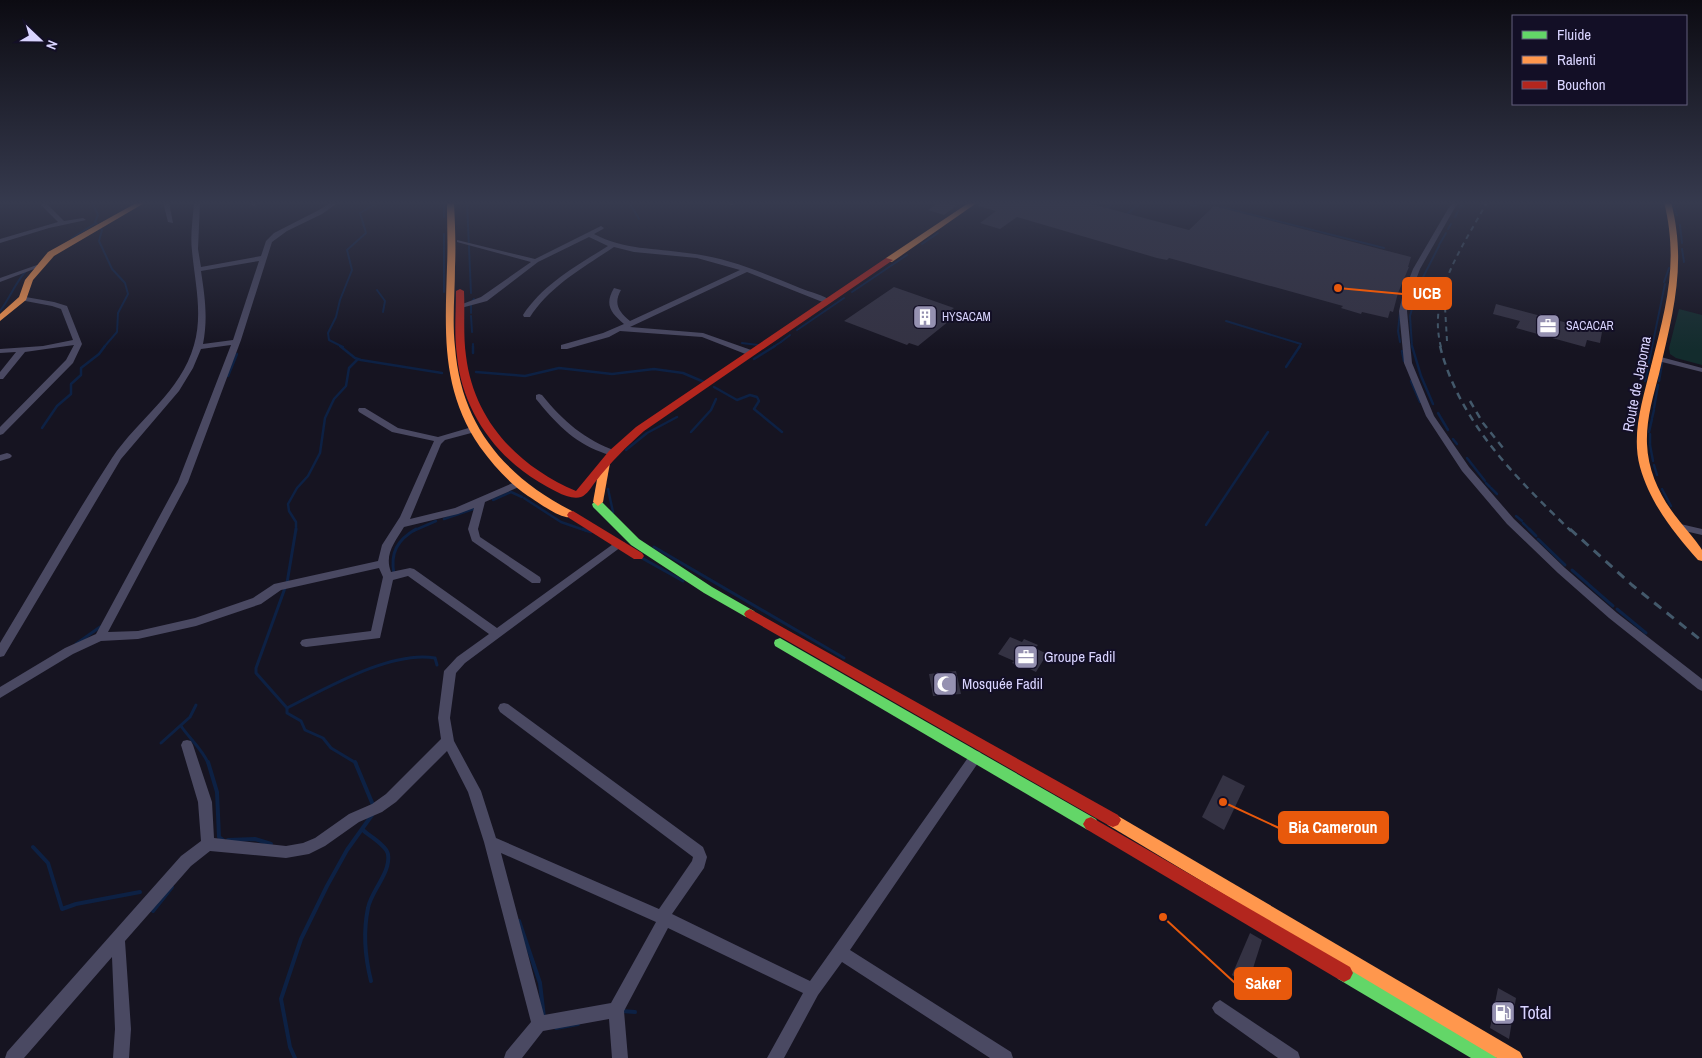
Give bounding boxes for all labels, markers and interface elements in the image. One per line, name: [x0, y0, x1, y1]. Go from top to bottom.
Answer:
north arrow: [15, 15, 65, 65]
legend: [1512, 15, 1687, 105]
text: Fluide: [1557, 24, 1591, 45]
text: N: [42, 38, 62, 52]
text: Ralenti: [1557, 49, 1596, 70]
text: Bouchon: [1557, 74, 1606, 95]
callout: UCB: [1403, 278, 1451, 309]
text: UCB: [1413, 282, 1441, 304]
building icon: HYSACAM: [912, 304, 938, 330]
place label: HYSACAM: [942, 309, 991, 325]
office icon: SACACAR: [1535, 313, 1561, 339]
place label: SACACAR: [1566, 318, 1614, 334]
street label: Route de Japoma: [1617, 334, 1656, 434]
office icon: Groupe Fadil: [1013, 644, 1039, 670]
place label: Groupe Fadil: [1044, 646, 1115, 667]
mosque icon: Mosquée Fadil: [932, 671, 958, 697]
place label: Mosquée Fadil: [962, 673, 1043, 694]
callout: Bia Cameroun: [1279, 812, 1388, 843]
text: Bia Cameroun: [1289, 816, 1377, 838]
callout: Saker: [1235, 968, 1291, 999]
text: Saker: [1245, 972, 1282, 994]
fuel station icon: Total: [1490, 1000, 1516, 1026]
place label: Total: [1520, 1000, 1551, 1025]

